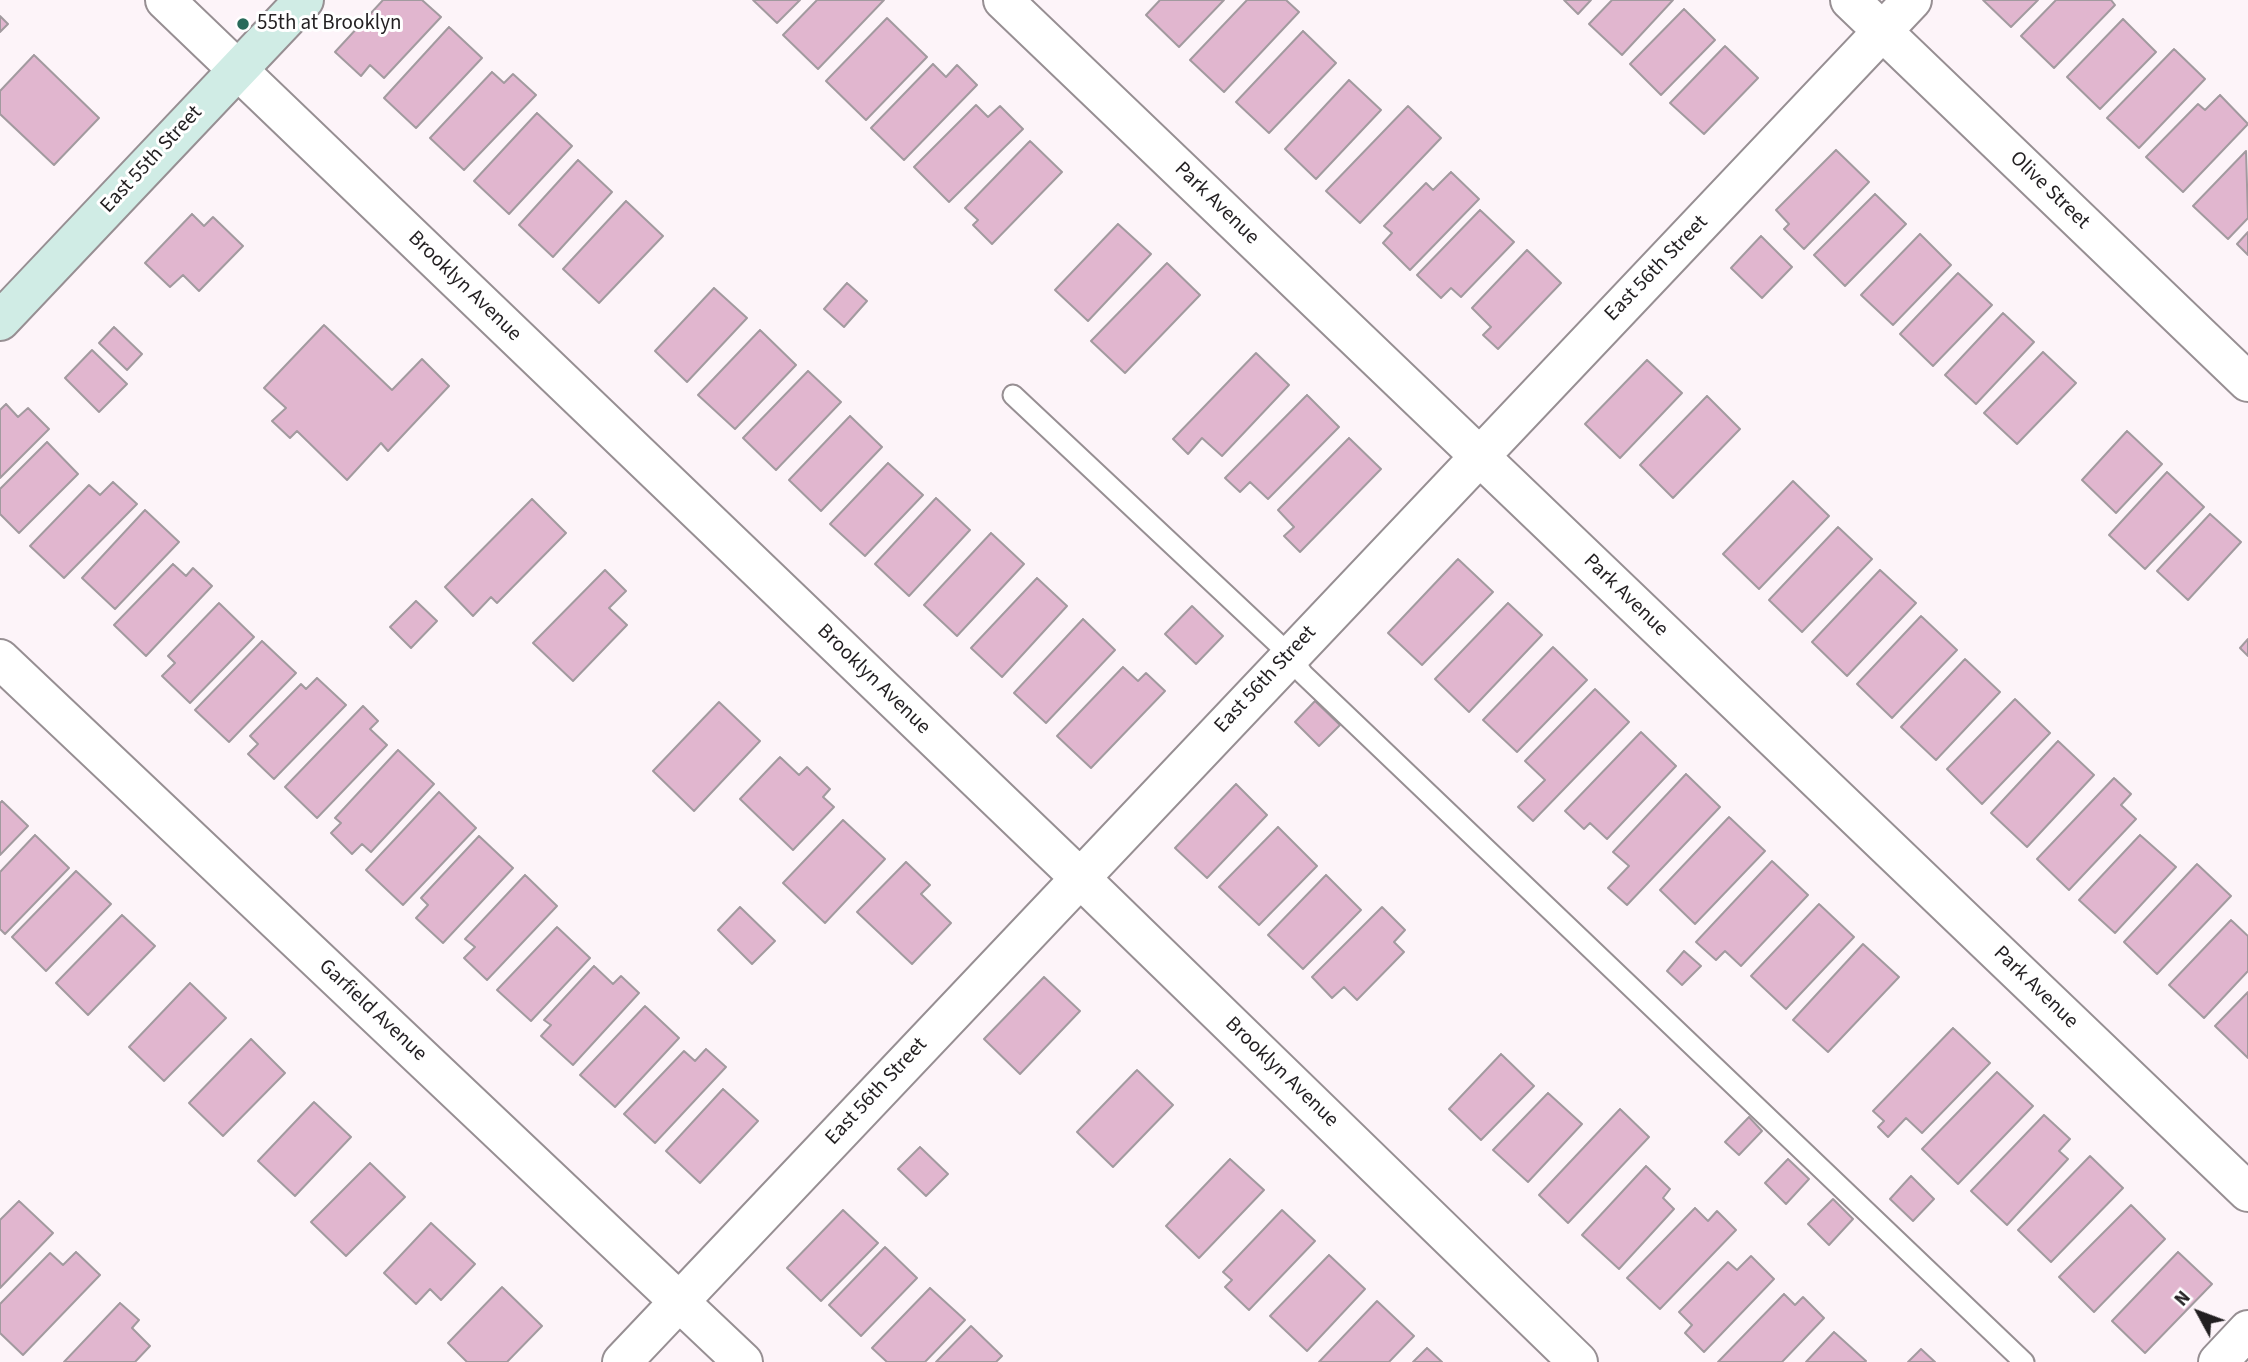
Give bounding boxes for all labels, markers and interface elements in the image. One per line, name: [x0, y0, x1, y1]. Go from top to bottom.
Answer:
place label: 55th at Brooklyn: [257, 11, 401, 37]
marker: 55th at Brooklyn: [235, 16, 251, 32]
street label: East 55th Street: [96, 101, 208, 219]
street label: Olive Street: [2004, 147, 2094, 235]
street label: Park Avenue: [1168, 157, 1264, 251]
street label: East 56th Street: [1600, 211, 1714, 327]
street label: Brooklyn Avenue: [402, 226, 526, 348]
street label: Park Avenue: [1577, 549, 1673, 643]
street label: Brooklyn Avenue: [811, 619, 935, 741]
street label: East 56th Street: [1210, 621, 1322, 739]
street label: Park Avenue: [1987, 941, 2083, 1035]
street label: Garfield Avenue: [313, 955, 431, 1067]
street label: Brooklyn Avenue: [1219, 1012, 1343, 1134]
street label: East 56th Street: [821, 1033, 933, 1151]
north arrow: [2164, 1278, 2234, 1348]
text: N: [2168, 1285, 2197, 1313]

